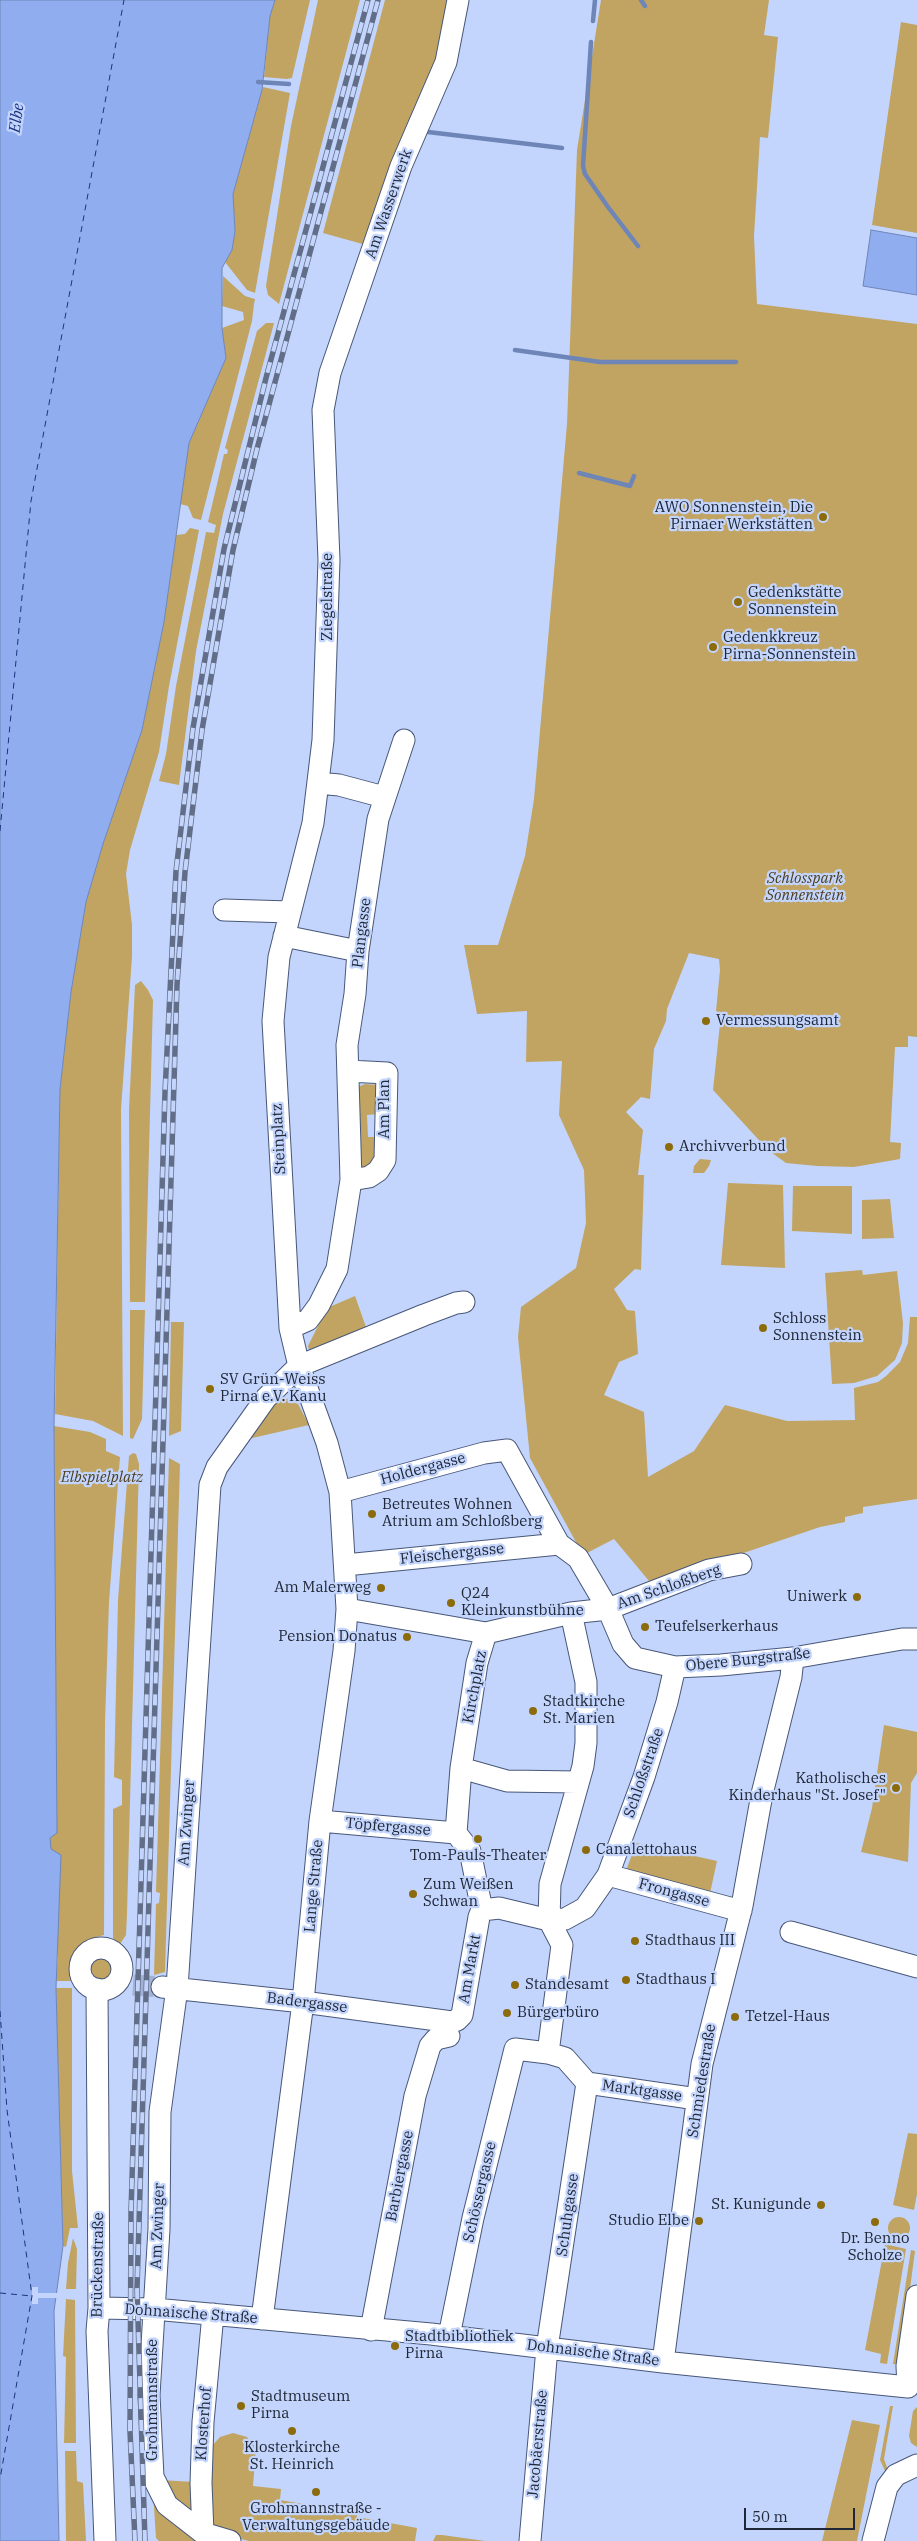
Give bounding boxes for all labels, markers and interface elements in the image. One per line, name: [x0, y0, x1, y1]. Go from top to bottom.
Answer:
water label: Elbe: [5, 102, 29, 134]
street label: Am Wasserwerk: [362, 147, 416, 261]
place label: AWO Sonnenstein, Die Pirnaer Werkstätten: [655, 499, 813, 534]
marker: AWO Sonnenstein, Die Pirnaer Werkstätten: [817, 511, 829, 523]
street label: Ziegelstraße: [319, 553, 337, 641]
place label: Gedenkstätte Sonnenstein: [748, 584, 842, 619]
marker: Gedenkstätte Sonnenstein: [732, 596, 744, 608]
place label: Gedenkkreuz Pirna-Sonnenstein: [723, 629, 856, 664]
marker: Gedenkkreuz Pirna-Sonnenstein: [707, 641, 719, 653]
park label: Schlosspark Sonnenstein: [766, 870, 844, 905]
street label: Plangasse: [349, 897, 375, 969]
place label: Vermessungsamt: [716, 1012, 839, 1030]
marker: Vermessungsamt: [700, 1015, 712, 1027]
street label: Am Plan: [376, 1079, 394, 1139]
street label: Steinplatz: [268, 1103, 290, 1175]
place label: Archivverbund: [679, 1138, 786, 1156]
marker: Archivverbund: [663, 1141, 675, 1153]
place label: Schloss Sonnenstein: [773, 1310, 862, 1345]
marker: Schloss Sonnenstein: [757, 1322, 769, 1334]
place label: SV Grün-Weiss Pirna e.V. Kanu: [220, 1371, 327, 1406]
marker: SV Grün-Weiss Pirna e.V. Kanu: [204, 1383, 216, 1395]
street label: Holdergasse: [378, 1449, 468, 1489]
park label: Elbspielplatz: [61, 1469, 143, 1487]
place label: Betreutes Wohnen Atrium am Schloßberg: [382, 1496, 542, 1531]
marker: Betreutes Wohnen Atrium am Schloßberg: [366, 1508, 378, 1520]
street label: Fleischergasse: [399, 1540, 505, 1568]
street label: Am Schloßberg: [615, 1561, 723, 1613]
place label: Am Malerweg: [274, 1579, 371, 1597]
marker: Am Malerweg: [375, 1582, 387, 1594]
place label: Q24 Kleinkunstbühne: [461, 1585, 584, 1620]
place label: Uniwerk: [787, 1588, 847, 1606]
marker: Uniwerk: [851, 1591, 863, 1603]
marker: Q24 Kleinkunstbühne: [445, 1597, 457, 1609]
place label: Teufelserkerhaus: [655, 1618, 778, 1636]
marker: Teufelserkerhaus: [639, 1621, 651, 1633]
place label: Pension Donatus: [278, 1628, 397, 1646]
marker: Pension Donatus: [401, 1631, 413, 1643]
street label: Obere Burgstraße: [685, 1645, 811, 1675]
street label: Kirchplatz: [459, 1649, 491, 1725]
place label: Stadtkirche St. Marien: [543, 1693, 625, 1728]
marker: Stadtkirche St. Marien: [527, 1705, 539, 1717]
street label: Schloßstraße: [620, 1726, 668, 1820]
place label: Katholisches Kinderhaus "St. Josef": [729, 1770, 886, 1805]
street label: Am Zwinger: [175, 1779, 199, 1867]
marker: Katholisches Kinderhaus "St. Josef": [890, 1782, 902, 1794]
street label: Töpfergasse: [345, 1814, 431, 1840]
marker: Tom-Pauls-Theater: [472, 1833, 484, 1845]
street label: Lange Straße: [301, 1839, 327, 1933]
place label: Canalettohaus: [596, 1841, 697, 1859]
marker: Canalettohaus: [580, 1844, 592, 1856]
place label: Tom-Pauls-Theater: [410, 1847, 546, 1865]
street label: Frongasse: [637, 1875, 711, 1911]
place label: Zum Weißen Schwan: [423, 1876, 513, 1911]
marker: Zum Weißen Schwan: [407, 1888, 419, 1900]
place label: Stadthaus III: [645, 1932, 735, 1950]
street label: Am Markt: [455, 1933, 485, 2005]
marker: Stadthaus III: [629, 1935, 641, 1947]
place label: Stadthaus I: [636, 1971, 715, 1989]
marker: Stadthaus I: [620, 1974, 632, 1986]
place label: Standesamt: [525, 1976, 609, 1994]
marker: Standesamt: [509, 1979, 521, 1991]
street label: Badergasse: [266, 1989, 348, 2017]
place label: Bürgerbüro: [517, 2004, 599, 2022]
marker: Bürgerbüro: [501, 2007, 513, 2019]
place label: Tetzel-Haus: [745, 2008, 830, 2026]
marker: Tetzel-Haus: [729, 2011, 741, 2023]
street label: Schmiedestraße: [684, 2023, 720, 2139]
street label: Marktgasse: [601, 2076, 683, 2106]
street label: Barbiergasse: [382, 2129, 418, 2223]
street label: Schössergasse: [460, 2140, 500, 2244]
street label: Schuhgasse: [553, 2172, 583, 2258]
street label: Am Zwinger: [148, 2183, 168, 2269]
place label: St. Kunigunde: [711, 2196, 811, 2214]
marker: St. Kunigunde: [815, 2199, 827, 2211]
street label: Brückenstraße: [88, 2212, 108, 2318]
place label: Studio Elbe: [609, 2212, 689, 2230]
marker: Studio Elbe: [693, 2215, 705, 2227]
marker: Dr. Benno Scholze: [869, 2216, 881, 2228]
place label: Dr. Benno Scholze: [841, 2230, 909, 2265]
street label: Dohnaische Straße: [124, 2300, 258, 2328]
place label: Stadtbibliothek Pirna: [405, 2328, 514, 2363]
street label: Dohnaische Straße: [526, 2336, 660, 2370]
street label: Grohmannstraße: [144, 2339, 162, 2461]
marker: Stadtbibliothek Pirna: [389, 2340, 401, 2352]
street label: Klosterhof: [192, 2387, 216, 2461]
place label: Stadtmuseum Pirna: [251, 2388, 350, 2423]
street label: Jacobäerstraße: [524, 2389, 552, 2499]
marker: Stadtmuseum Pirna: [235, 2400, 247, 2412]
marker: Klosterkirche St. Heinrich: [286, 2425, 298, 2437]
place label: Klosterkirche St. Heinrich: [244, 2439, 340, 2474]
marker: Grohmannstraße - Verwaltungsgebäude: [310, 2486, 322, 2498]
scale bar: [747, 2498, 858, 2530]
place label: Grohmannstraße - Verwaltungsgebäude: [242, 2500, 390, 2535]
text: 50 m: [752, 2507, 788, 2526]

